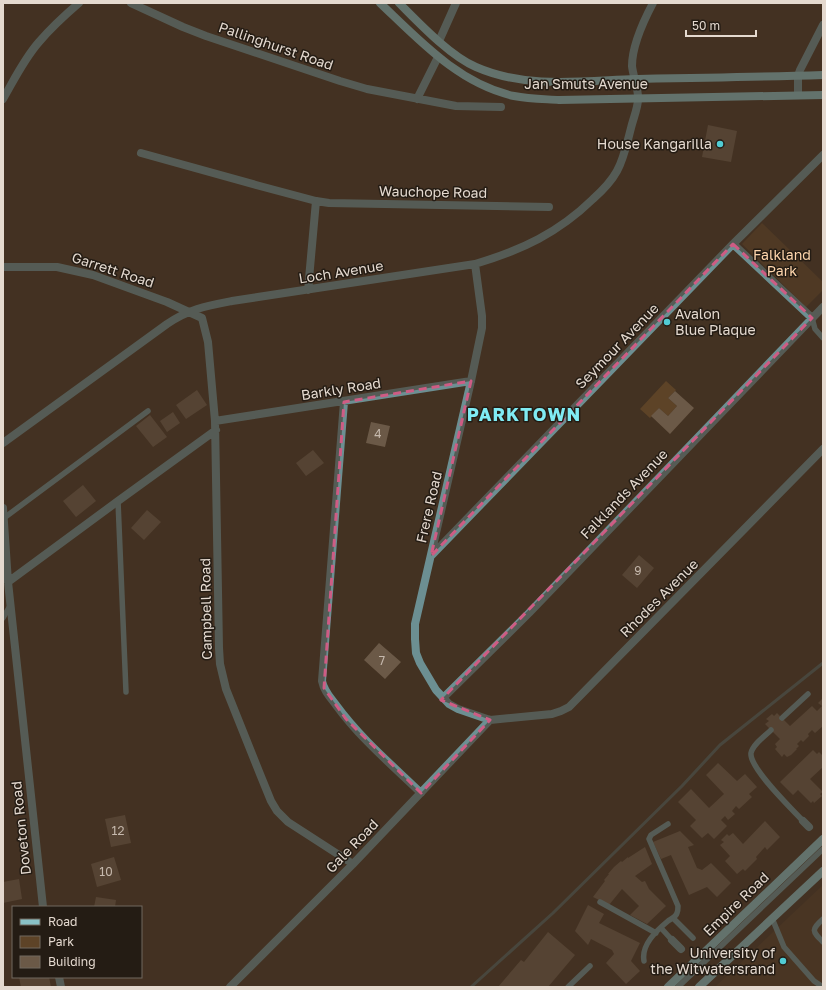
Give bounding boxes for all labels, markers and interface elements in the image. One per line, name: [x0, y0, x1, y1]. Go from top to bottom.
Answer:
scale bar: [686, 12, 756, 38]
street label: Pallinghurst Road: [217, 18, 336, 73]
text: 50 m: [692, 18, 720, 33]
street label: Jan Smuts Avenue: [524, 75, 648, 92]
place label: House Kangarilla: [597, 135, 712, 152]
marker: House Kangarilla: [715, 139, 725, 149]
street label: Wauchope Road: [379, 182, 487, 201]
park label: Falkland Park: [753, 246, 811, 279]
street label: Garrett Road: [70, 248, 156, 291]
street label: Loch Avenue: [297, 256, 384, 287]
street label: Seymour Avenue: [572, 299, 662, 392]
place label: Avalon Blue Plaque: [675, 305, 756, 338]
marker: Avalon Blue Plaque: [662, 317, 672, 327]
street label: Barkly Road: [300, 374, 382, 403]
district label: PARKTOWN: [467, 403, 581, 425]
house number: 4: [374, 426, 382, 441]
street label: Falklands Avenue: [576, 445, 671, 542]
street label: Frere Road: [412, 469, 445, 544]
street label: Rhodes Avenue: [616, 555, 701, 640]
street label: Campbell Road: [196, 558, 215, 660]
house number: 9: [634, 563, 642, 578]
house number: 7: [379, 653, 385, 668]
street label: Doveton Road: [7, 780, 34, 876]
street label: Gale Road: [322, 815, 381, 876]
house number: 12: [112, 823, 124, 838]
house number: 10: [99, 864, 113, 879]
street label: Empire Road: [699, 868, 772, 939]
legend: [12, 906, 142, 978]
text: Road: [48, 914, 77, 929]
text: Park: [48, 934, 74, 949]
place label: University of the Witwatersrand: [650, 944, 775, 977]
text: Building: [48, 954, 96, 969]
marker: University of the Witwatersrand: [778, 956, 788, 966]

